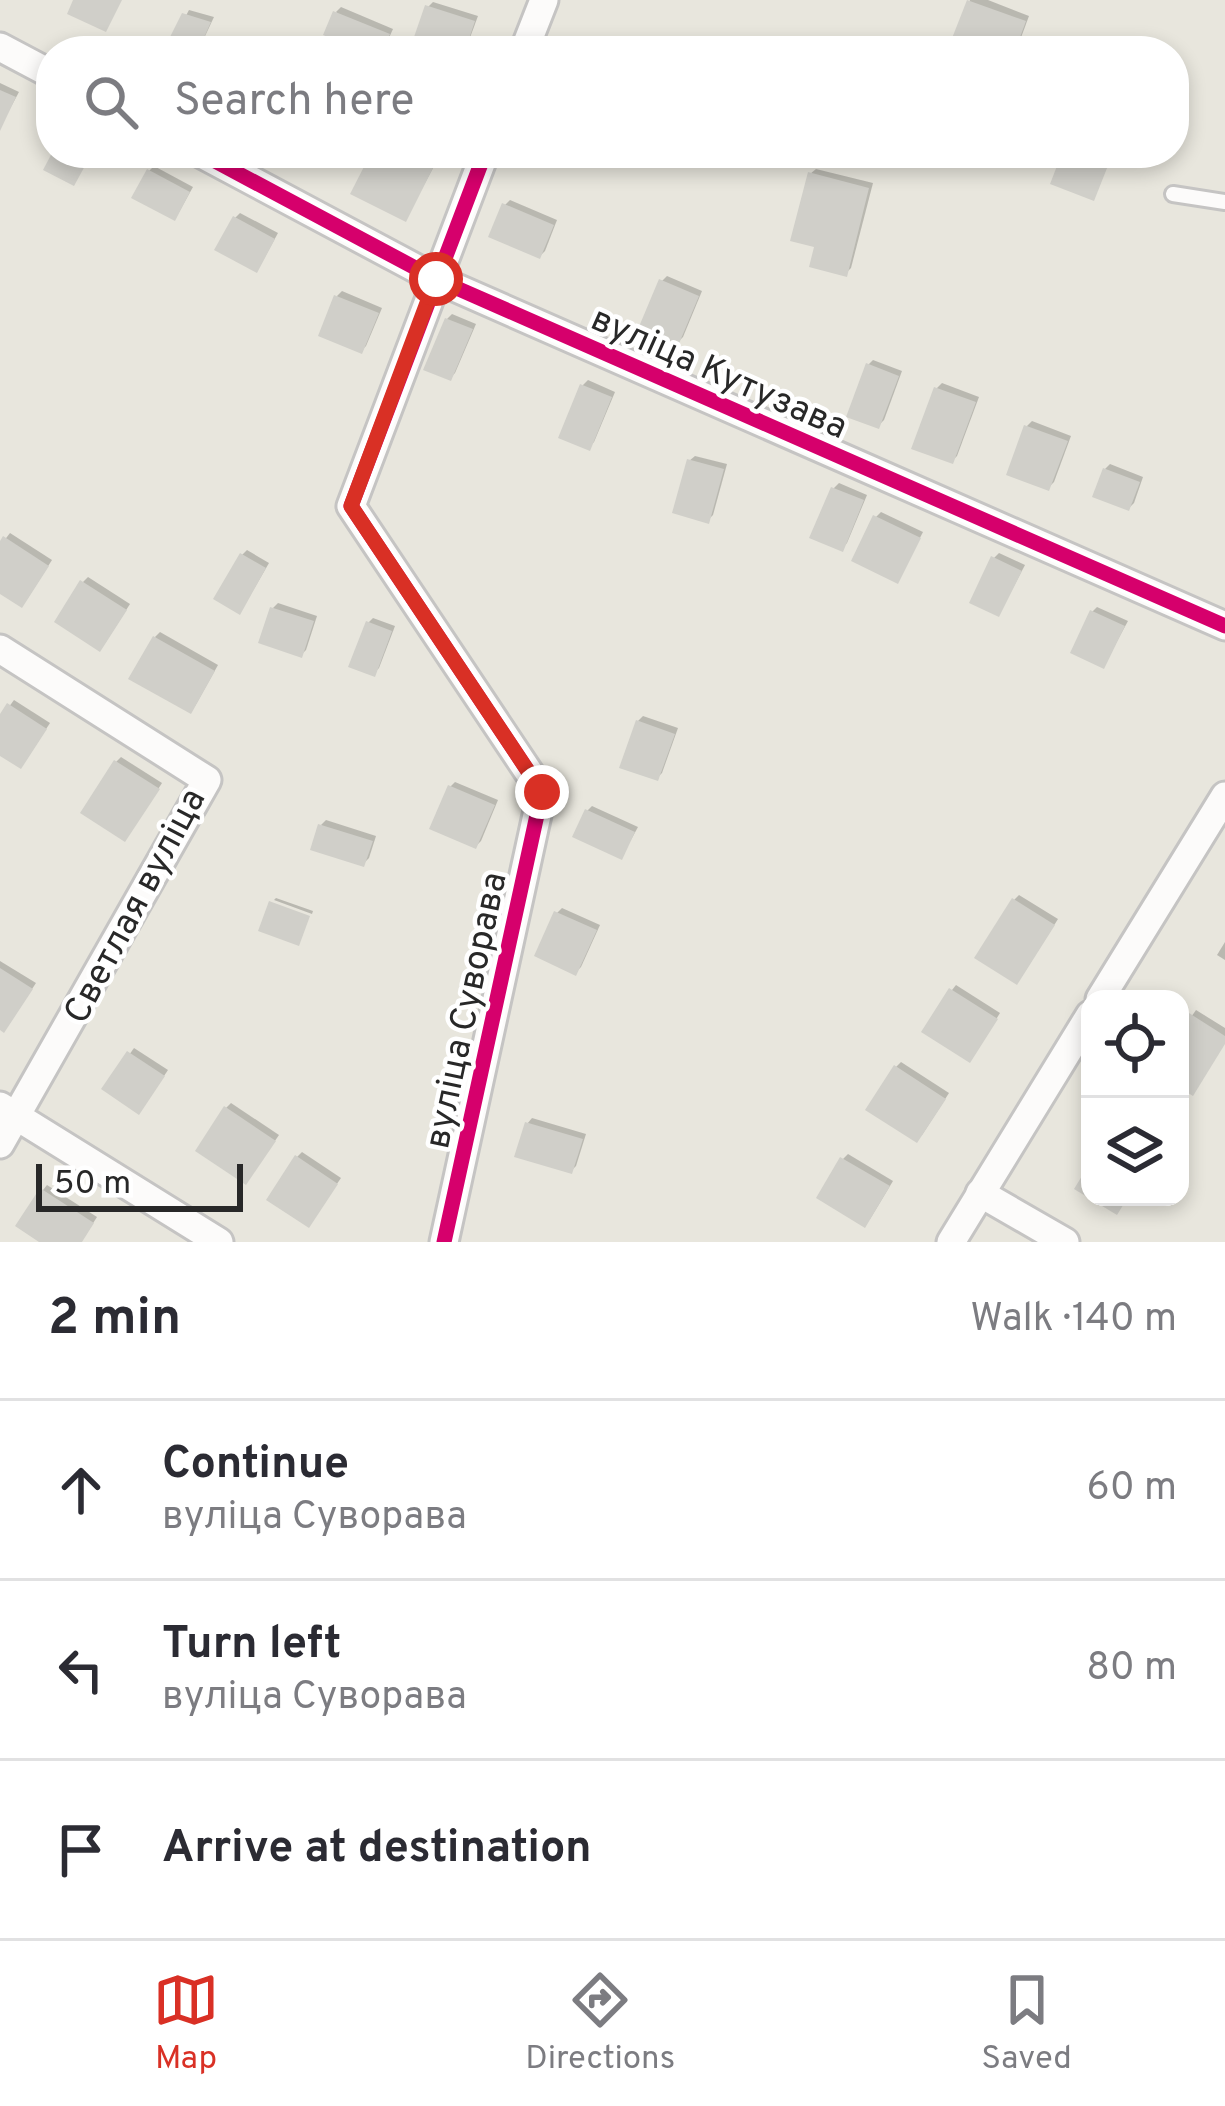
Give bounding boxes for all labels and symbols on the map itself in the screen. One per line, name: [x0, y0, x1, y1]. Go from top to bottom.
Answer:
route start: [409, 252, 463, 306]
street label: вуліца Кутузава: [583, 298, 854, 452]
route end: [515, 765, 569, 819]
street label: Светлая вуліца: [55, 781, 218, 1033]
street label: вуліца Суворава: [416, 868, 520, 1153]
scale bar: [36, 1158, 243, 1211]

